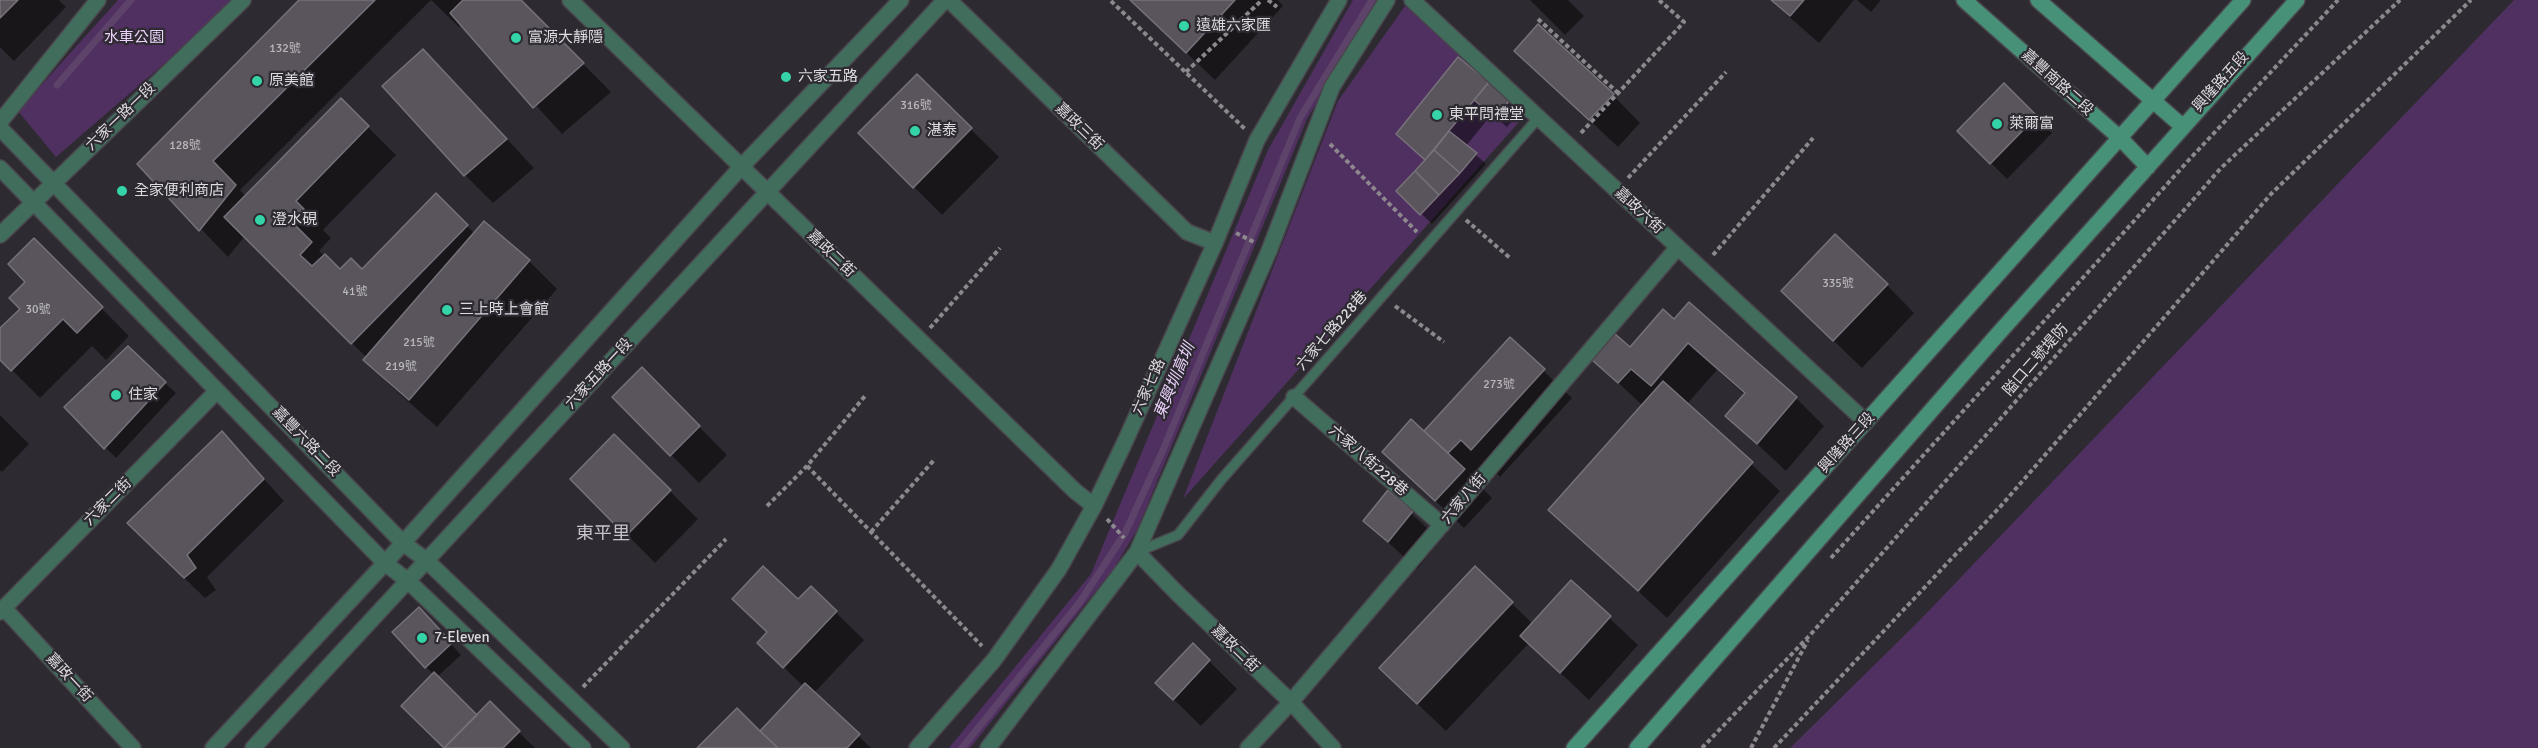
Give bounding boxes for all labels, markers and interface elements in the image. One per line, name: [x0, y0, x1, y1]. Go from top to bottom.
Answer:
place label: 遠雄六家匯: [1196, 17, 1271, 35]
marker: 遠雄六家匯: [1177, 19, 1191, 33]
park label: 水車公園: [104, 29, 164, 47]
place label: 富源大靜隱: [528, 29, 603, 47]
marker: 富源大靜隱: [509, 31, 523, 45]
house number: 132號: [269, 42, 301, 56]
street label: 嘉豐南路二段: [2018, 46, 2096, 120]
street label: 興隆路五段: [2189, 48, 2253, 116]
place label: 六家五路: [798, 68, 858, 86]
marker: 六家五路: [779, 70, 793, 84]
place label: 原美館: [269, 72, 314, 90]
marker: 原美館: [250, 74, 264, 88]
street label: 六家一路一段: [82, 79, 160, 155]
house number: 316號: [900, 99, 932, 113]
street label: 嘉政三街: [1051, 100, 1107, 154]
place label: 東平問禮堂: [1449, 106, 1524, 124]
marker: 東平問禮堂: [1430, 108, 1444, 122]
place label: 萊爾富: [2009, 115, 2054, 133]
marker: 萊爾富: [1990, 117, 2004, 131]
place label: 湛泰: [927, 122, 957, 140]
marker: 湛泰: [908, 124, 922, 138]
house number: 128號: [169, 139, 201, 153]
place label: 全家便利商店: [134, 182, 224, 200]
marker: 全家便利商店: [115, 184, 129, 198]
street label: 嘉政六街: [1611, 184, 1667, 238]
place label: 澄水硯: [272, 211, 317, 229]
marker: 澄水硯: [253, 213, 267, 227]
street label: 嘉政二街: [803, 227, 859, 281]
house number: 335號: [1822, 277, 1854, 291]
house number: 41號: [343, 285, 367, 299]
street label: 六家七路228巷: [1293, 288, 1371, 374]
place label: 三上時上會館: [459, 301, 549, 319]
house number: 30號: [26, 303, 50, 317]
marker: 三上時上會館: [440, 303, 454, 317]
street label: 隘口二號堤防: [2000, 320, 2072, 400]
street label: 六家五路一段: [562, 335, 636, 413]
house number: 215號: [403, 336, 435, 350]
water label: 東興圳高圳: [1151, 340, 1199, 422]
street label: 六家七路: [1129, 356, 1169, 418]
house number: 219號: [385, 360, 417, 374]
house number: 273號: [1483, 378, 1515, 392]
place label: 住家: [128, 386, 158, 404]
marker: 住家: [109, 388, 123, 402]
street label: 嘉豐六路二段: [268, 403, 344, 481]
street label: 興隆路三段: [1815, 409, 1879, 477]
street label: 六家八街228巷: [1325, 422, 1411, 500]
street label: 六家八街: [1438, 470, 1490, 528]
street label: 六家二街: [80, 474, 136, 530]
district label: 東平里: [576, 523, 630, 545]
street label: 嘉政二街: [1207, 622, 1263, 676]
place label: 7-Eleven: [434, 629, 490, 647]
marker: 7-Eleven: [415, 631, 429, 645]
street label: 嘉政一街: [42, 650, 96, 706]

